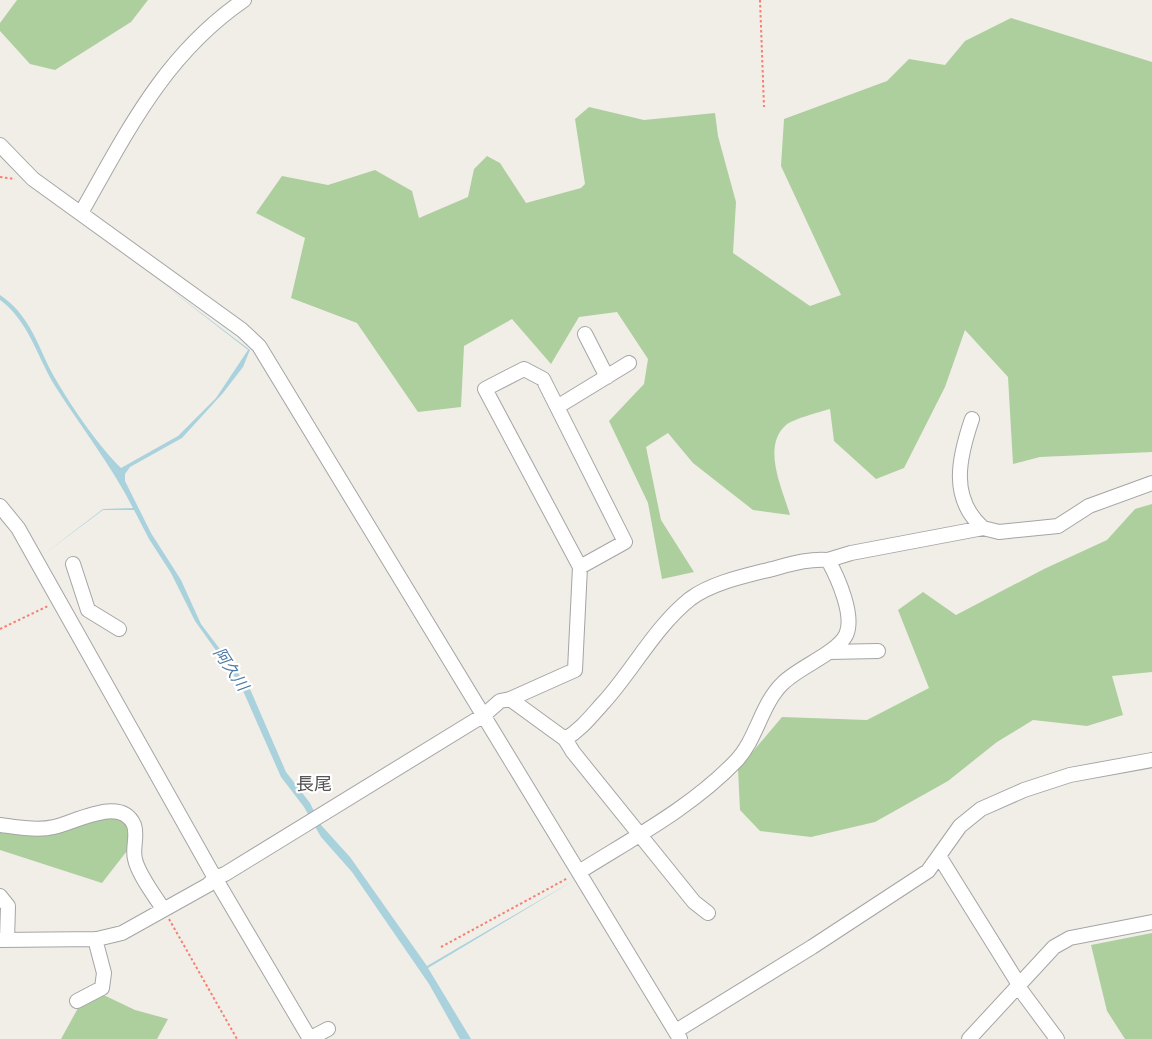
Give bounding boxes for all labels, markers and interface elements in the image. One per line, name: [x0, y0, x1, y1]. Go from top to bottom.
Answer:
water label: 阿久川: [208, 643, 255, 697]
district label: 長尾: [296, 771, 332, 796]

